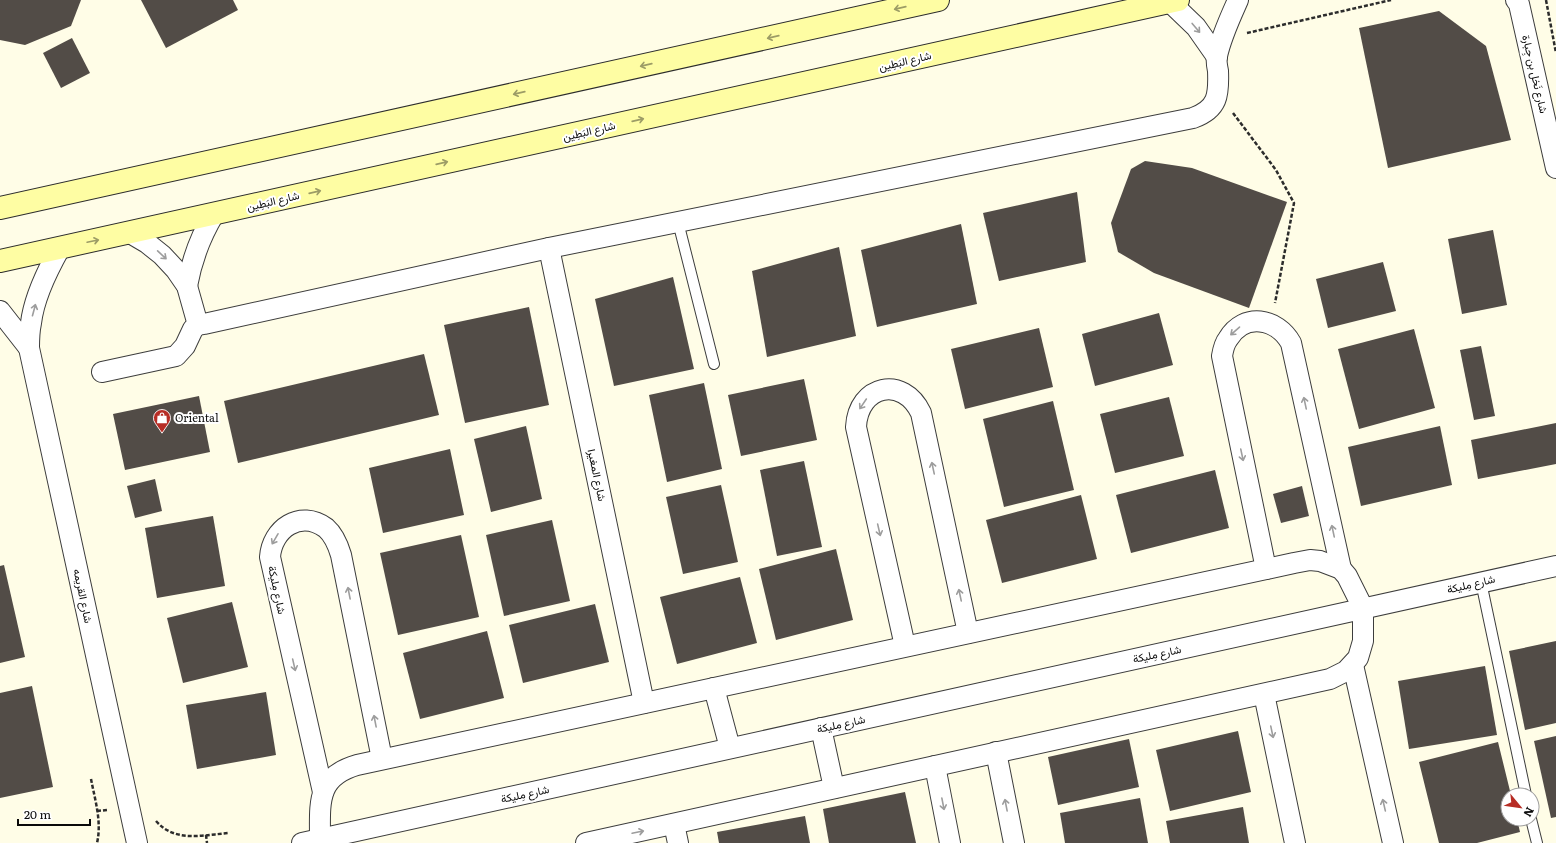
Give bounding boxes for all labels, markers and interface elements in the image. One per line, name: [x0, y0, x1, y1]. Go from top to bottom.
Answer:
one-way arrow: [894, 5, 907, 13]
one-way arrow: [1191, 22, 1200, 33]
one-way arrow: [767, 33, 780, 41]
street label: شارع نَخل بن جِبارة: [1517, 33, 1553, 115]
street label: شارع البَطِين: [877, 46, 933, 75]
one-way arrow: [640, 61, 653, 69]
one-way arrow: [513, 90, 526, 98]
street label: شارع البَطِين: [561, 116, 617, 145]
one-way arrow: [631, 116, 644, 124]
one-way arrow: [436, 159, 449, 167]
street label: شارع البَطِين: [245, 186, 301, 215]
one-way arrow: [309, 187, 322, 195]
one-way arrow: [86, 236, 99, 244]
one-way arrow: [156, 250, 166, 259]
one-way arrow: [31, 304, 38, 317]
one-way arrow: [1230, 327, 1240, 336]
one-way arrow: [1301, 397, 1309, 410]
one-way arrow: [858, 398, 866, 410]
shop icon: Oriental: [152, 408, 172, 433]
place label: Oriental: [175, 409, 219, 425]
street label: شارع المغيرا: [584, 447, 611, 503]
one-way arrow: [1238, 448, 1246, 461]
one-way arrow: [928, 462, 936, 475]
one-way arrow: [876, 523, 883, 536]
one-way arrow: [1328, 524, 1336, 537]
one-way arrow: [271, 533, 279, 545]
street label: شارع مِليكة: [264, 564, 291, 616]
street label: شارع القريمه: [69, 567, 98, 625]
street label: شارع مِليكة: [1445, 570, 1497, 597]
one-way arrow: [345, 587, 353, 600]
one-way arrow: [955, 589, 963, 602]
street label: شارع مِليكة: [1131, 640, 1183, 667]
one-way arrow: [290, 658, 298, 671]
street label: شارع مِليكة: [815, 710, 867, 737]
one-way arrow: [370, 715, 378, 728]
one-way arrow: [1268, 725, 1276, 738]
street label: شارع مِليكة: [499, 780, 551, 807]
north arrow: [1500, 787, 1540, 827]
one-way arrow: [939, 797, 947, 810]
one-way arrow: [1002, 799, 1010, 812]
one-way arrow: [1380, 799, 1388, 812]
scale bar: [18, 801, 90, 827]
text: N: [1520, 804, 1539, 820]
text: 20 m: [24, 805, 51, 823]
one-way arrow: [631, 827, 644, 835]

